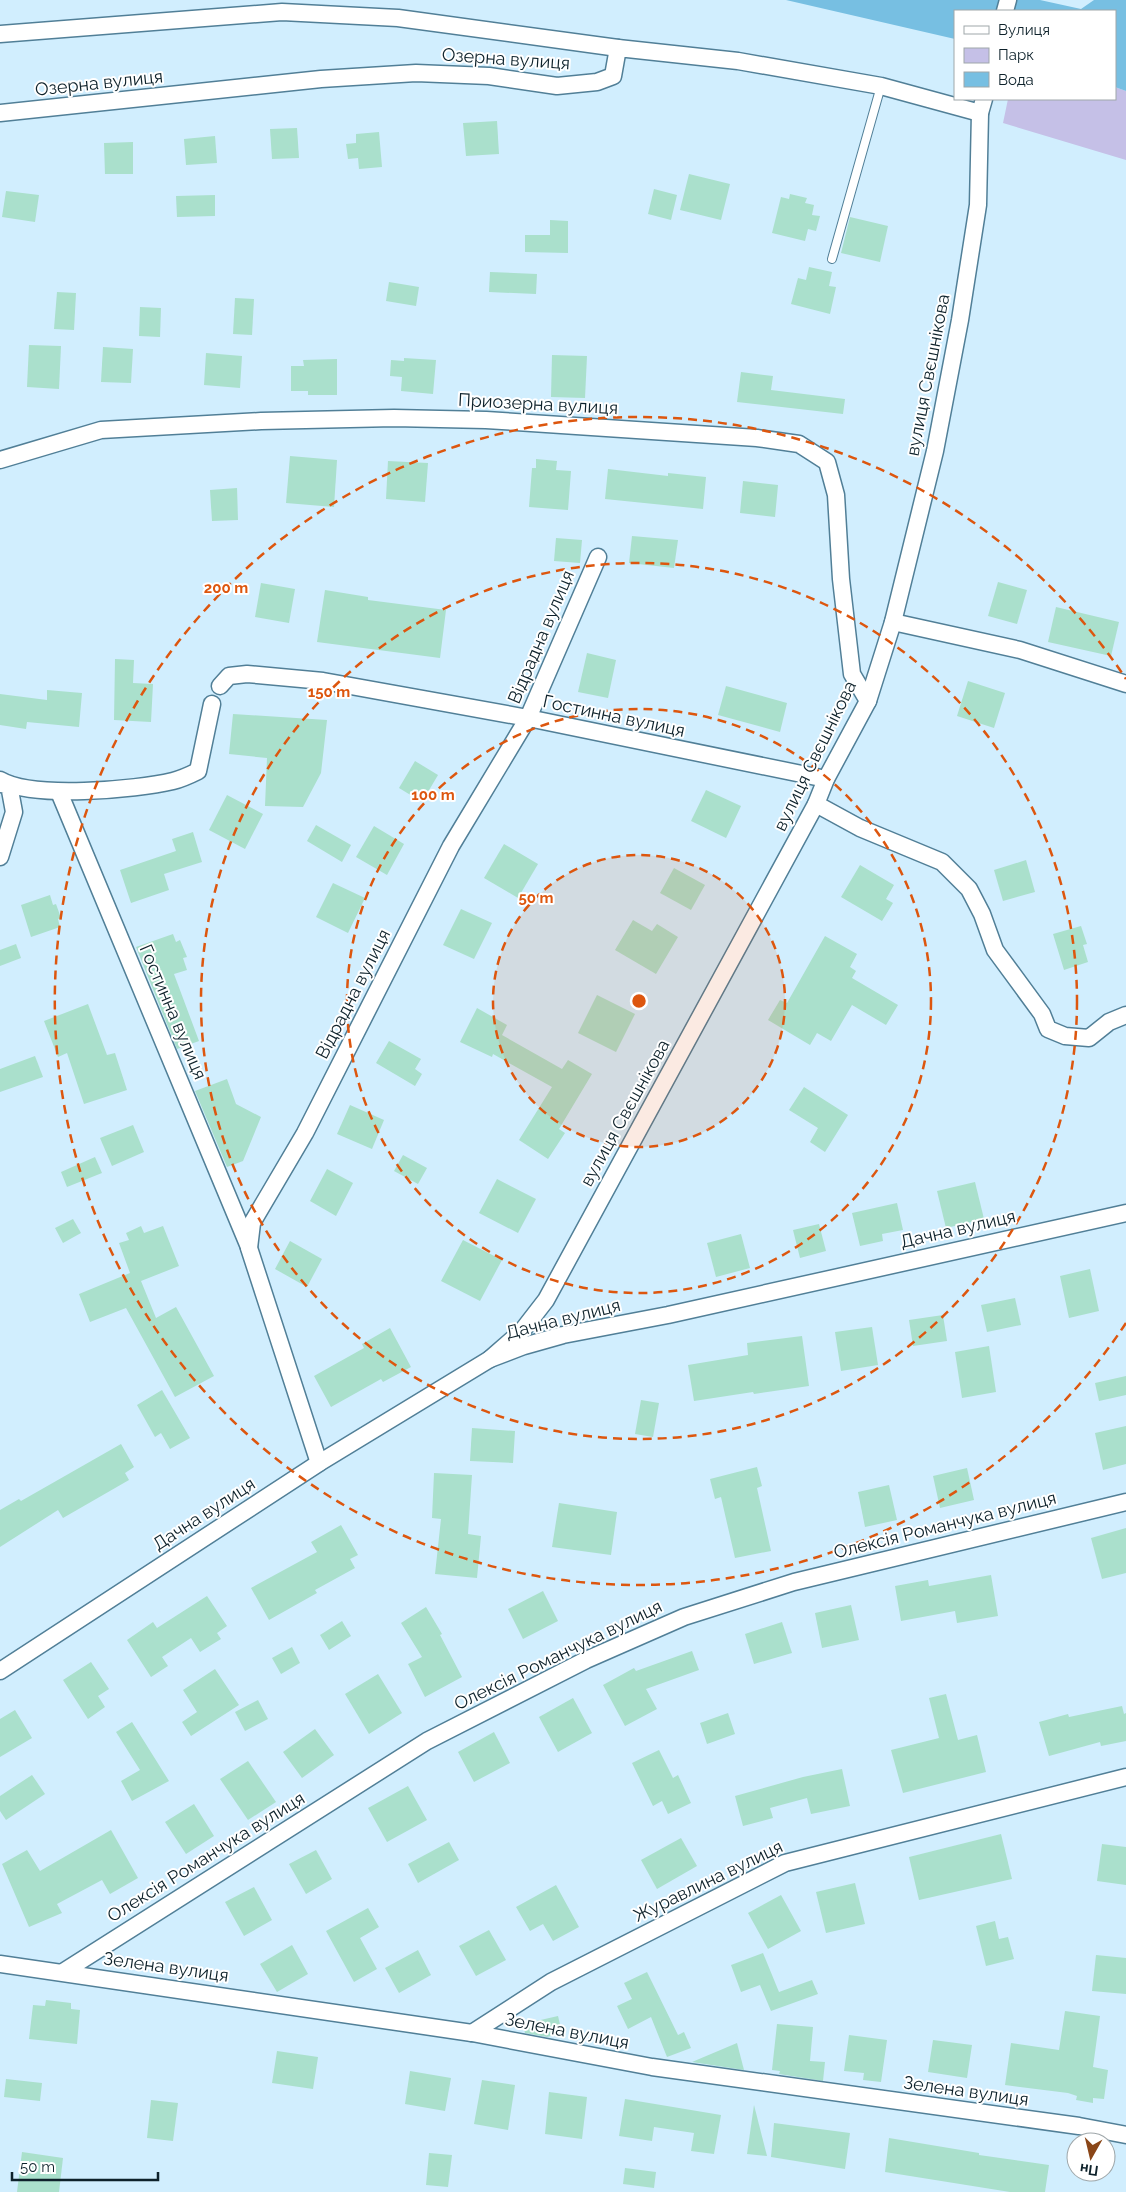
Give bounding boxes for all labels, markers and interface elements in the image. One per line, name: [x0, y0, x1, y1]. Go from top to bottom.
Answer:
legend: [954, 10, 1116, 100]
text: Вулиця: [998, 21, 1050, 39]
street label: Озерна вулиця: [441, 44, 571, 73]
text: Парк: [998, 46, 1034, 64]
street label: Озерна вулиця: [34, 65, 164, 100]
text: Вода: [998, 71, 1034, 89]
street label: вулиця Свєшнікова: [902, 292, 954, 458]
street label: Приозерна вулиця: [457, 389, 619, 418]
street label: Відрадна вулиця: [503, 567, 578, 707]
text: 200 m: [204, 579, 248, 597]
street label: вулиця Свєшнікова: [769, 677, 860, 834]
text: 150 m: [308, 683, 350, 701]
street label: Гостинна вулиця: [541, 690, 687, 741]
text: 100 m: [411, 786, 455, 804]
text: 50 m: [518, 889, 554, 907]
street label: Відрадна вулиця: [311, 925, 394, 1062]
street label: Гостинна вулиця: [136, 941, 211, 1082]
centre of rings: [630, 992, 648, 1010]
street label: вулиця Свєшнікова: [576, 1036, 674, 1190]
street label: Дачна вулиця: [898, 1205, 1018, 1252]
street label: Дачна вулиця: [503, 1294, 622, 1343]
street label: Дачна вулиця: [149, 1473, 259, 1554]
street label: Олексія Романчука вулиця: [831, 1487, 1058, 1562]
street label: Олексія Романчука вулиця: [450, 1595, 665, 1714]
street label: Олексія Романчука вулиця: [103, 1787, 308, 1926]
street label: Журавлина вулиця: [630, 1835, 786, 1926]
street label: Зелена вулиця: [102, 1947, 230, 1986]
street label: Зелена вулиця: [503, 2008, 631, 2053]
street label: Зелена вулиця: [902, 2071, 1030, 2110]
north arrow: [1066, 2132, 1116, 2182]
scale bar: [12, 2150, 159, 2182]
text: 50 m: [20, 2158, 55, 2176]
text: Пн: [1079, 2161, 1100, 2179]

